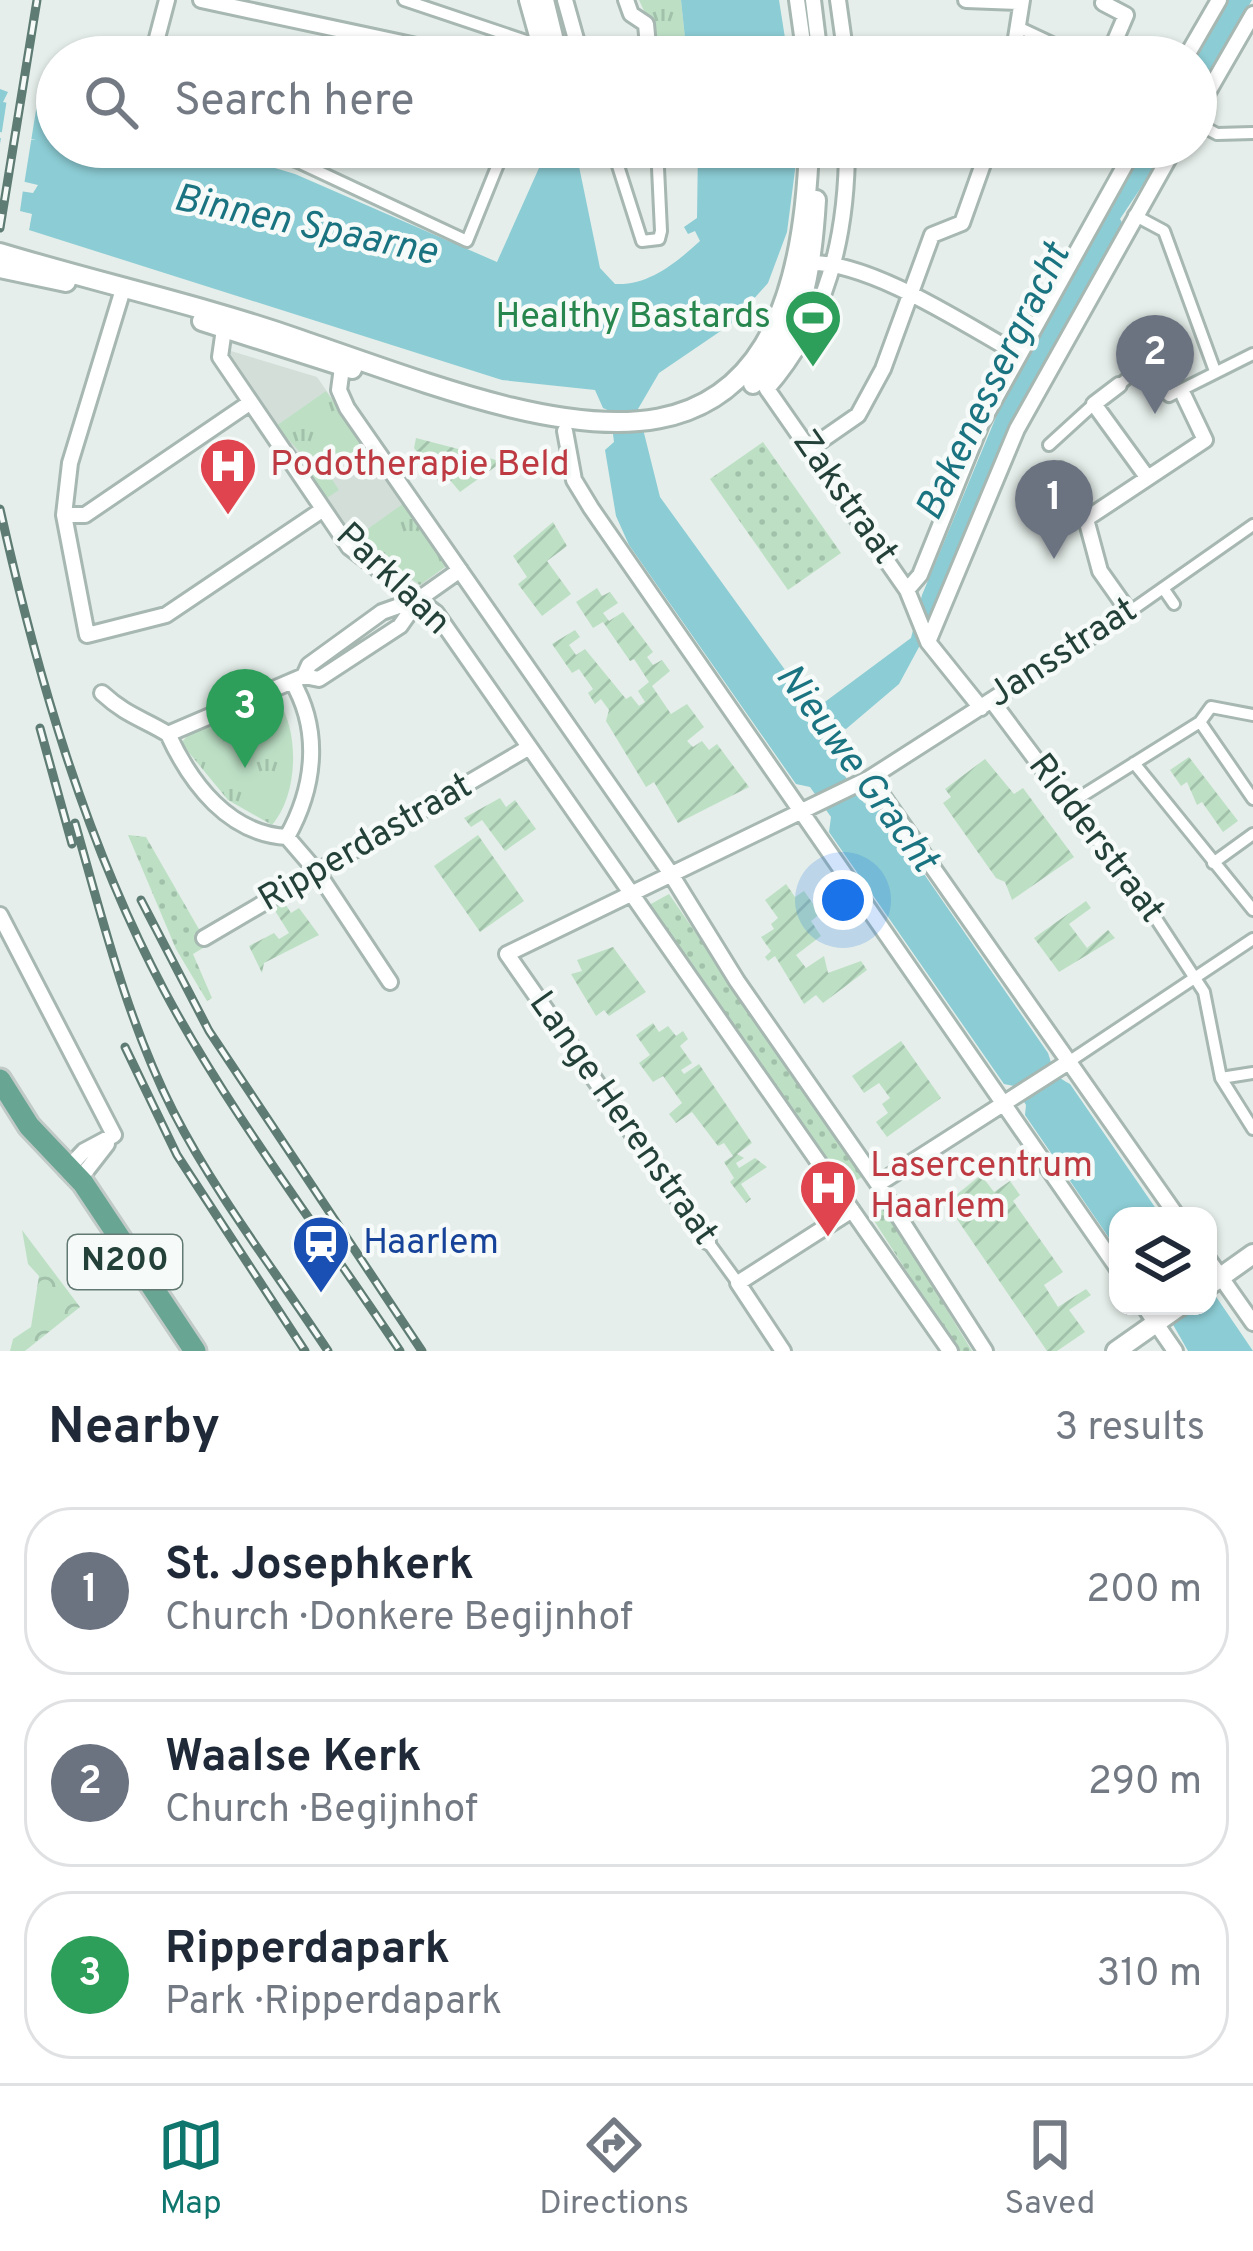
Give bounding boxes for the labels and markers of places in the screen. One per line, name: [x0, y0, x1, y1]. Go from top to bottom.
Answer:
sports icon: Healthy Bastards: [782, 287, 844, 369]
place label: Healthy Bastards: [495, 295, 771, 341]
pin: 2: [1116, 315, 1194, 414]
hospital icon: Podotherapie Beld: [197, 435, 259, 517]
place label: Podotherapie Beld: [270, 443, 570, 489]
pin: 1: [1015, 460, 1093, 559]
pin: 3: [206, 669, 284, 768]
place label: Lasercentrum Haarlem: [870, 1144, 1093, 1231]
hospital icon: Lasercentrum Haarlem: [797, 1157, 859, 1239]
station icon: Haarlem: [290, 1213, 352, 1295]
place label: Haarlem: [363, 1221, 499, 1267]

